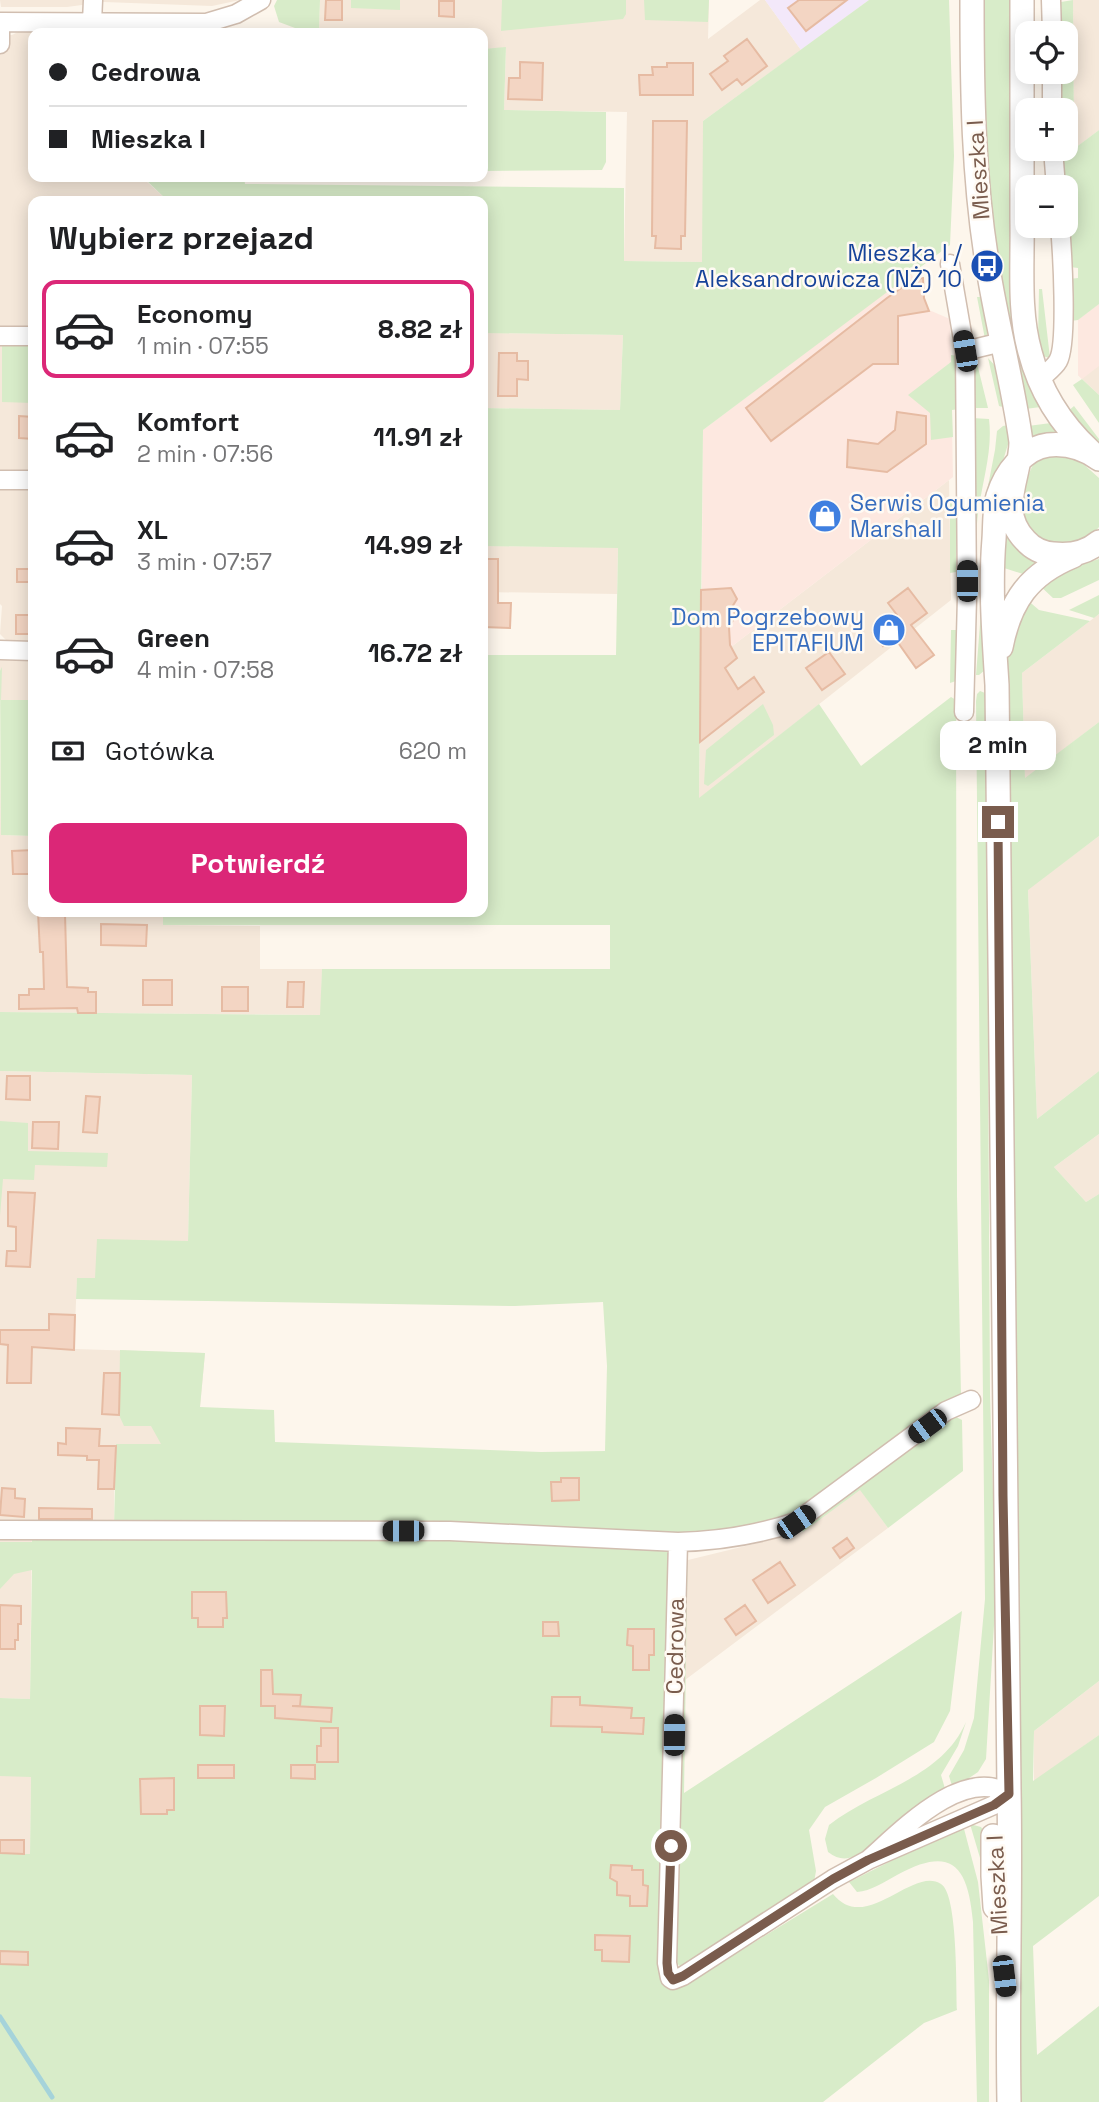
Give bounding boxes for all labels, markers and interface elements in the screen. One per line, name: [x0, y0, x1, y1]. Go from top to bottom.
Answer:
map controls: [1015, 21, 1078, 238]
button: locate: [1015, 21, 1078, 84]
text: Cedrowa: [91, 55, 200, 89]
button: +: [1015, 98, 1078, 161]
street label: Mieszka I: [960, 119, 996, 221]
text: Mieszka I: [91, 122, 206, 156]
button: −: [1015, 175, 1078, 238]
text: Wybierz przejazd: [49, 218, 314, 258]
place label: Mieszka I / Aleksandrowicza (NŻ) 10: [695, 238, 962, 294]
bus stop icon: Mieszka I / Aleksandrowicza (NŻ) 10: [968, 247, 1006, 285]
text: Economy: [137, 297, 253, 331]
icon: car: [53, 298, 116, 361]
text: 8.82 zł: [378, 312, 463, 346]
car: [952, 329, 979, 373]
text: 1 min · 07:55: [137, 331, 269, 361]
text: Komfort: [137, 405, 240, 439]
icon: car: [53, 406, 116, 469]
text: 11.91 zł: [373, 420, 463, 454]
text: 2 min · 07:56: [137, 439, 273, 469]
place label: Serwis Ogumienia Marshall: [850, 488, 1045, 544]
shop icon: Serwis Ogumienia Marshall: [806, 497, 844, 535]
text: XL: [137, 513, 168, 547]
icon: car: [53, 514, 116, 577]
text: 14.99 zł: [364, 528, 463, 562]
text: 3 min · 07:57: [137, 547, 272, 577]
car: [957, 560, 978, 602]
place label: Dom Pogrzebowy EPITAFIUM: [671, 602, 864, 658]
shop icon: Dom Pogrzebowy EPITAFIUM: [870, 611, 908, 649]
text: Green: [137, 621, 210, 655]
icon: car: [53, 622, 116, 685]
text: 16.72 zł: [368, 636, 463, 670]
text: 4 min · 07:58: [137, 655, 274, 685]
callout: 2 min: [940, 720, 1056, 770]
text: 2 min: [968, 730, 1028, 760]
icon: cash: [49, 732, 87, 770]
text: Gotówka: [105, 734, 215, 768]
text: 620 m: [399, 736, 467, 766]
route end: [982, 806, 1014, 838]
button: Potwierdź: [49, 823, 467, 903]
car: [904, 1405, 951, 1447]
car: [773, 1501, 820, 1543]
car: [383, 1521, 425, 1542]
street label: Cedrowa: [659, 1597, 691, 1695]
car: [664, 1714, 685, 1756]
route start: [655, 1830, 687, 1862]
street label: Mieszka I: [979, 1834, 1015, 1936]
car: [992, 1954, 1017, 1998]

